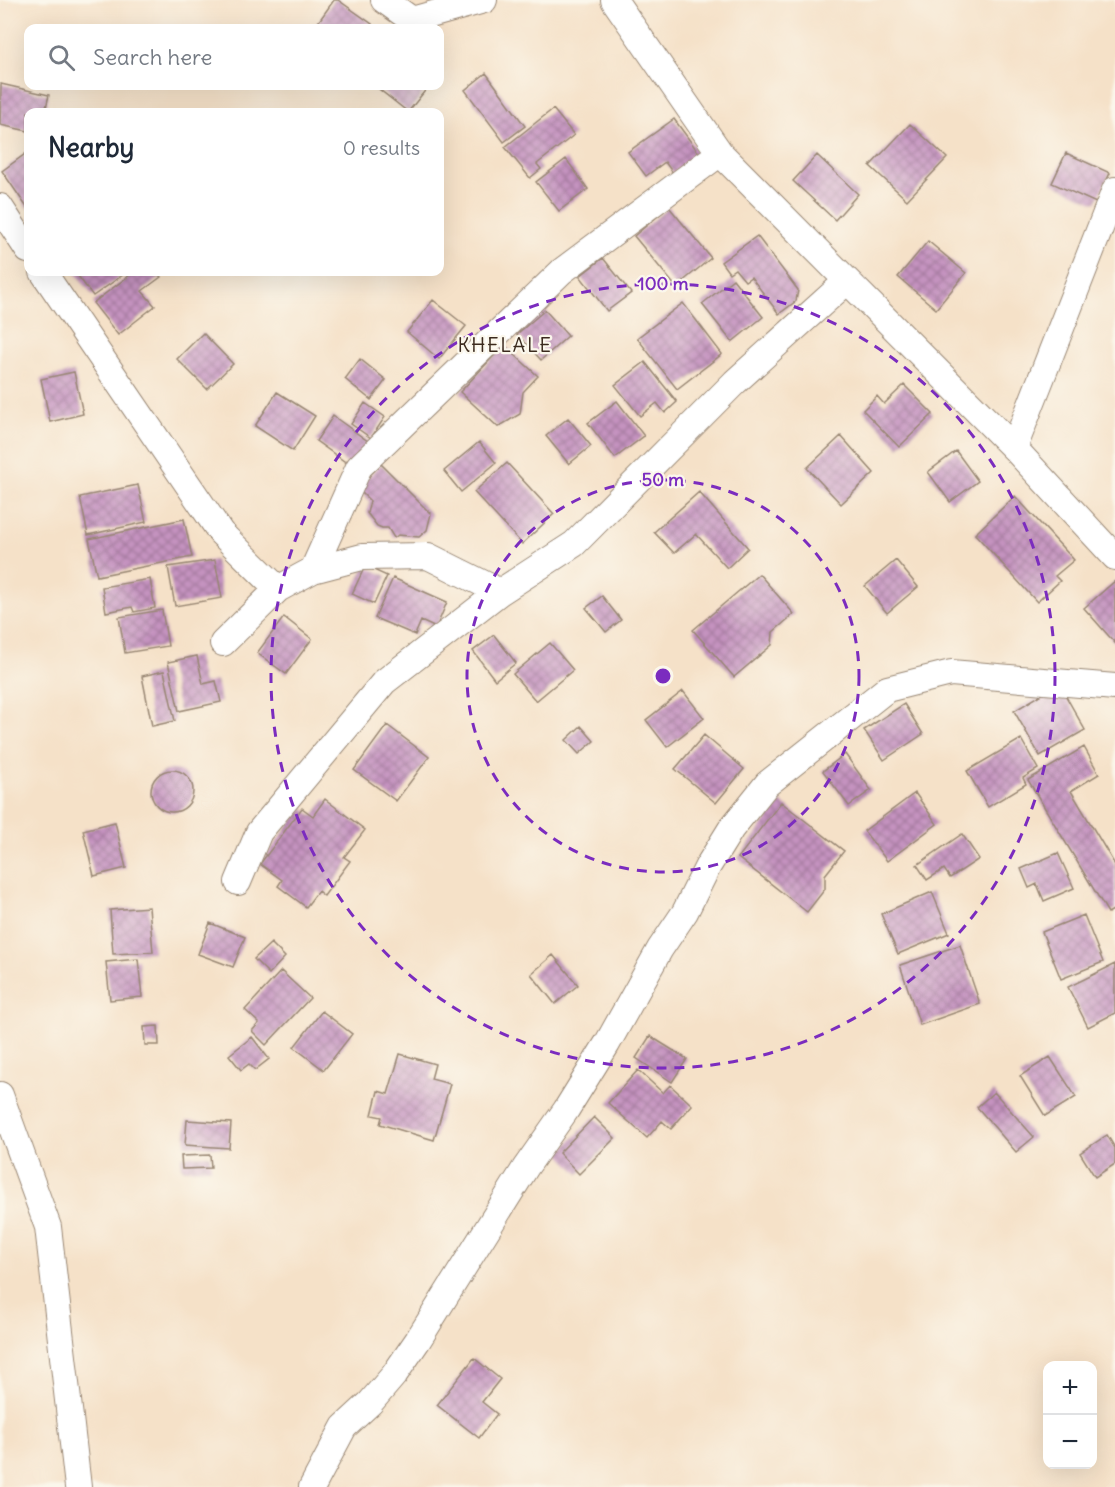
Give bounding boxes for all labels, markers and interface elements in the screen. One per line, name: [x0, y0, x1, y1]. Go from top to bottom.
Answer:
search box: [24, 24, 444, 90]
icon: search: [45, 41, 78, 74]
text: Search here: [93, 43, 212, 71]
text: Nearby: [48, 131, 134, 164]
text: 0 results: [343, 135, 420, 160]
text: 100 m: [638, 272, 689, 295]
district label: KHELALE: [457, 332, 553, 357]
text: 50 m: [642, 468, 684, 491]
centre of rings: [653, 666, 673, 686]
map controls: [1043, 1361, 1097, 1469]
button: +: [1043, 1361, 1097, 1415]
button: −: [1043, 1415, 1097, 1469]

